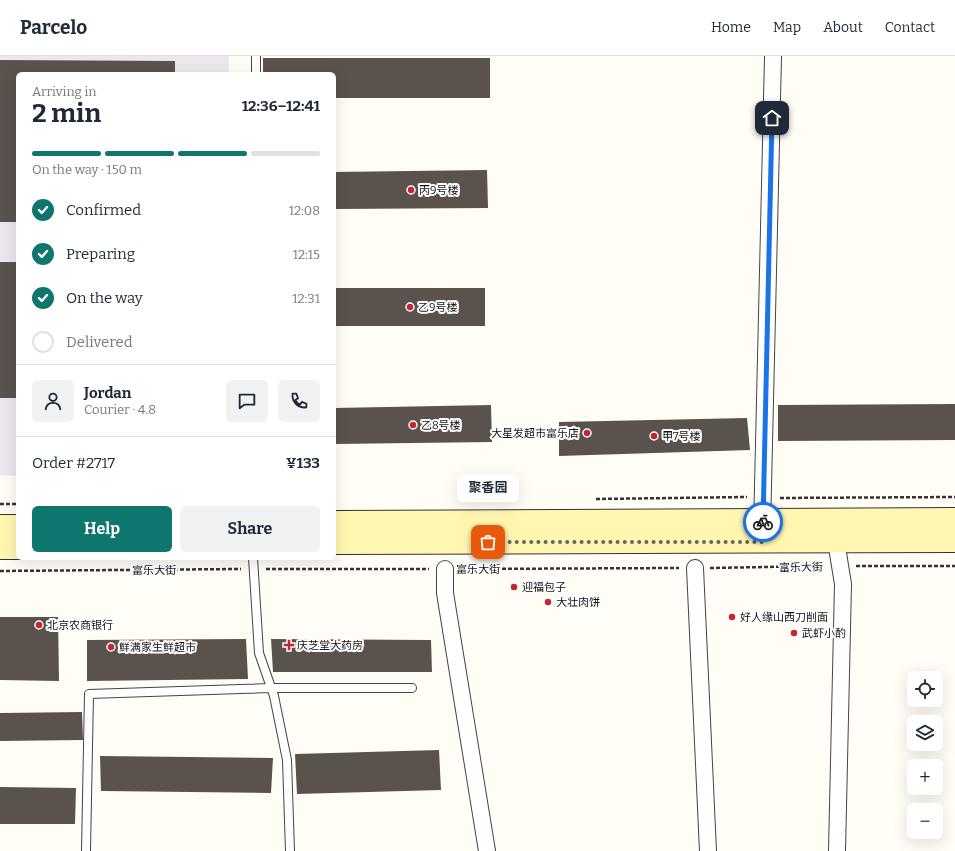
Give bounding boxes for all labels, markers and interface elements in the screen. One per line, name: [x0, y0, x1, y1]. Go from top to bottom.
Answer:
text: Parcelo: [20, 16, 87, 39]
text: Home: [711, 19, 751, 36]
text: Map: [773, 19, 801, 36]
text: About: [823, 19, 863, 36]
text: Contact: [885, 19, 935, 36]
text: Arriving in: [32, 84, 97, 99]
text: 12:36–12:41: [242, 97, 320, 115]
text: 2 min: [32, 98, 101, 129]
pin: [755, 101, 789, 135]
icon: home: [761, 107, 783, 129]
text: On the way · 150 m: [32, 162, 142, 177]
place label: 丙9号楼: [419, 184, 458, 197]
marker: 丙9号楼: [406, 185, 416, 195]
icon: check: [32, 199, 54, 221]
text: Confirmed: [66, 201, 141, 219]
text: 12:08: [289, 203, 320, 218]
icon: check: [32, 243, 54, 265]
text: Preparing: [66, 245, 135, 263]
text: 12:15: [293, 247, 320, 262]
icon: check: [32, 287, 54, 309]
text: On the way: [66, 289, 143, 307]
text: 12:31: [292, 291, 320, 306]
place label: 乙9号楼: [418, 301, 457, 314]
marker: 乙9号楼: [405, 302, 415, 312]
text: Delivered: [66, 333, 133, 351]
button: person: [32, 380, 74, 422]
button: chat: [226, 380, 268, 422]
button: phone: [278, 380, 320, 422]
text: Jordan: [84, 384, 131, 402]
text: Courier · 4.8: [84, 402, 156, 417]
place label: 乙8号楼: [421, 419, 461, 432]
marker: 乙8号楼: [408, 420, 418, 430]
place label: 大星发超市富乐店: [491, 427, 579, 440]
marker: 大星发超市富乐店: [582, 428, 592, 438]
place label: 甲7号楼: [662, 430, 701, 443]
marker: 甲7号楼: [649, 431, 659, 441]
text: Order #2717: [32, 454, 115, 472]
text: ¥133: [286, 454, 320, 472]
callout: 聚香园: [457, 474, 519, 502]
text: 聚香园: [468, 480, 508, 495]
courier: [743, 502, 783, 542]
button: Help: [32, 506, 172, 552]
button: Share: [180, 506, 320, 552]
icon: bike: [752, 511, 774, 533]
pin: [471, 525, 505, 559]
icon: bag: [477, 531, 499, 553]
street label: 富乐大街: [779, 561, 823, 574]
street label: 富乐大街: [456, 563, 500, 576]
street label: 富乐大街: [132, 564, 176, 577]
place label: 迎福包子: [522, 581, 566, 594]
marker: 迎福包子: [509, 582, 519, 592]
place label: 大壮肉饼: [556, 596, 600, 609]
marker: 大壮肉饼: [543, 597, 553, 607]
place label: 好人缘山西刀削面: [740, 611, 828, 624]
marker: 好人缘山西刀削面: [727, 612, 737, 622]
place label: 北京农商银行: [47, 619, 113, 632]
marker: 北京农商银行: [34, 620, 44, 630]
place label: 武虾小酌: [802, 627, 846, 640]
marker: 武虾小酌: [789, 628, 799, 638]
place label: 庆芝堂大药房: [297, 639, 363, 652]
marker: 庆芝堂大药房: [284, 640, 294, 650]
place label: 鲜满家生鲜超市: [119, 641, 196, 654]
marker: 鲜满家生鲜超市: [106, 642, 116, 652]
map controls: [907, 671, 943, 839]
button: locate: [907, 671, 943, 707]
button: layers: [907, 715, 943, 751]
button: +: [907, 759, 943, 795]
button: −: [907, 803, 943, 839]

